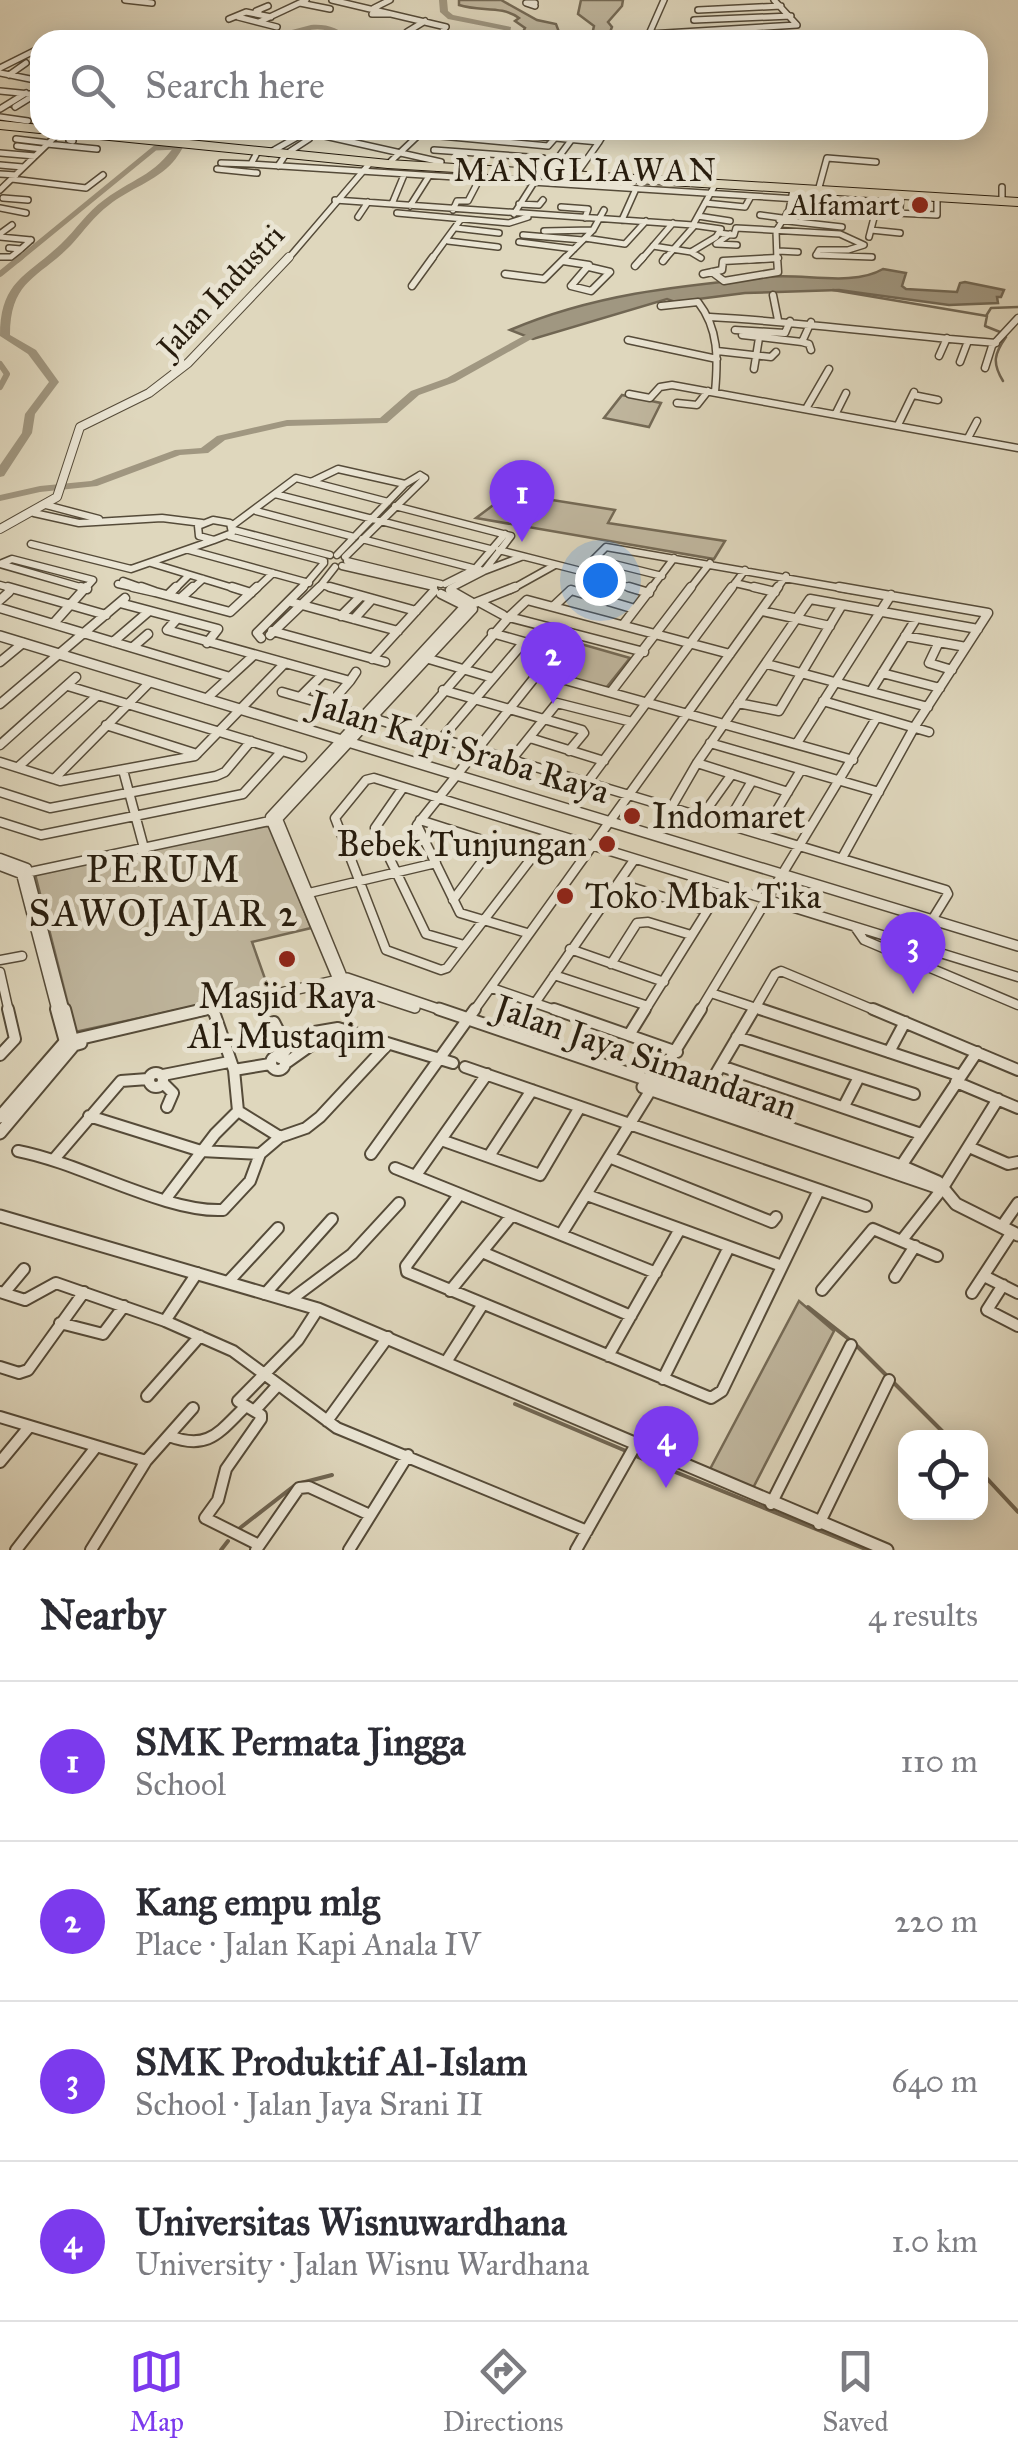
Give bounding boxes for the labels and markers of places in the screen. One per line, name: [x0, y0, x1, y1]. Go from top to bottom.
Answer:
place label: Alfamart: [787, 187, 900, 223]
marker: Alfamart: [909, 194, 931, 216]
pin: 1: [490, 460, 554, 542]
pin: 2: [520, 622, 586, 704]
place label: Indomaret: [652, 795, 805, 838]
marker: Indomaret: [621, 805, 643, 827]
place label: Bebek Tunjungan: [337, 823, 587, 866]
marker: Bebek Tunjungan: [596, 833, 618, 855]
place label: Toko Mbak Tika: [585, 875, 822, 918]
marker: Toko Mbak Tika: [554, 885, 576, 907]
pin: 3: [880, 912, 946, 994]
marker: Masjid Raya Al-Mustaqim: [276, 948, 298, 970]
place label: Masjid Raya Al-Mustaqim: [186, 975, 386, 1058]
pin: 4: [634, 1406, 698, 1488]

